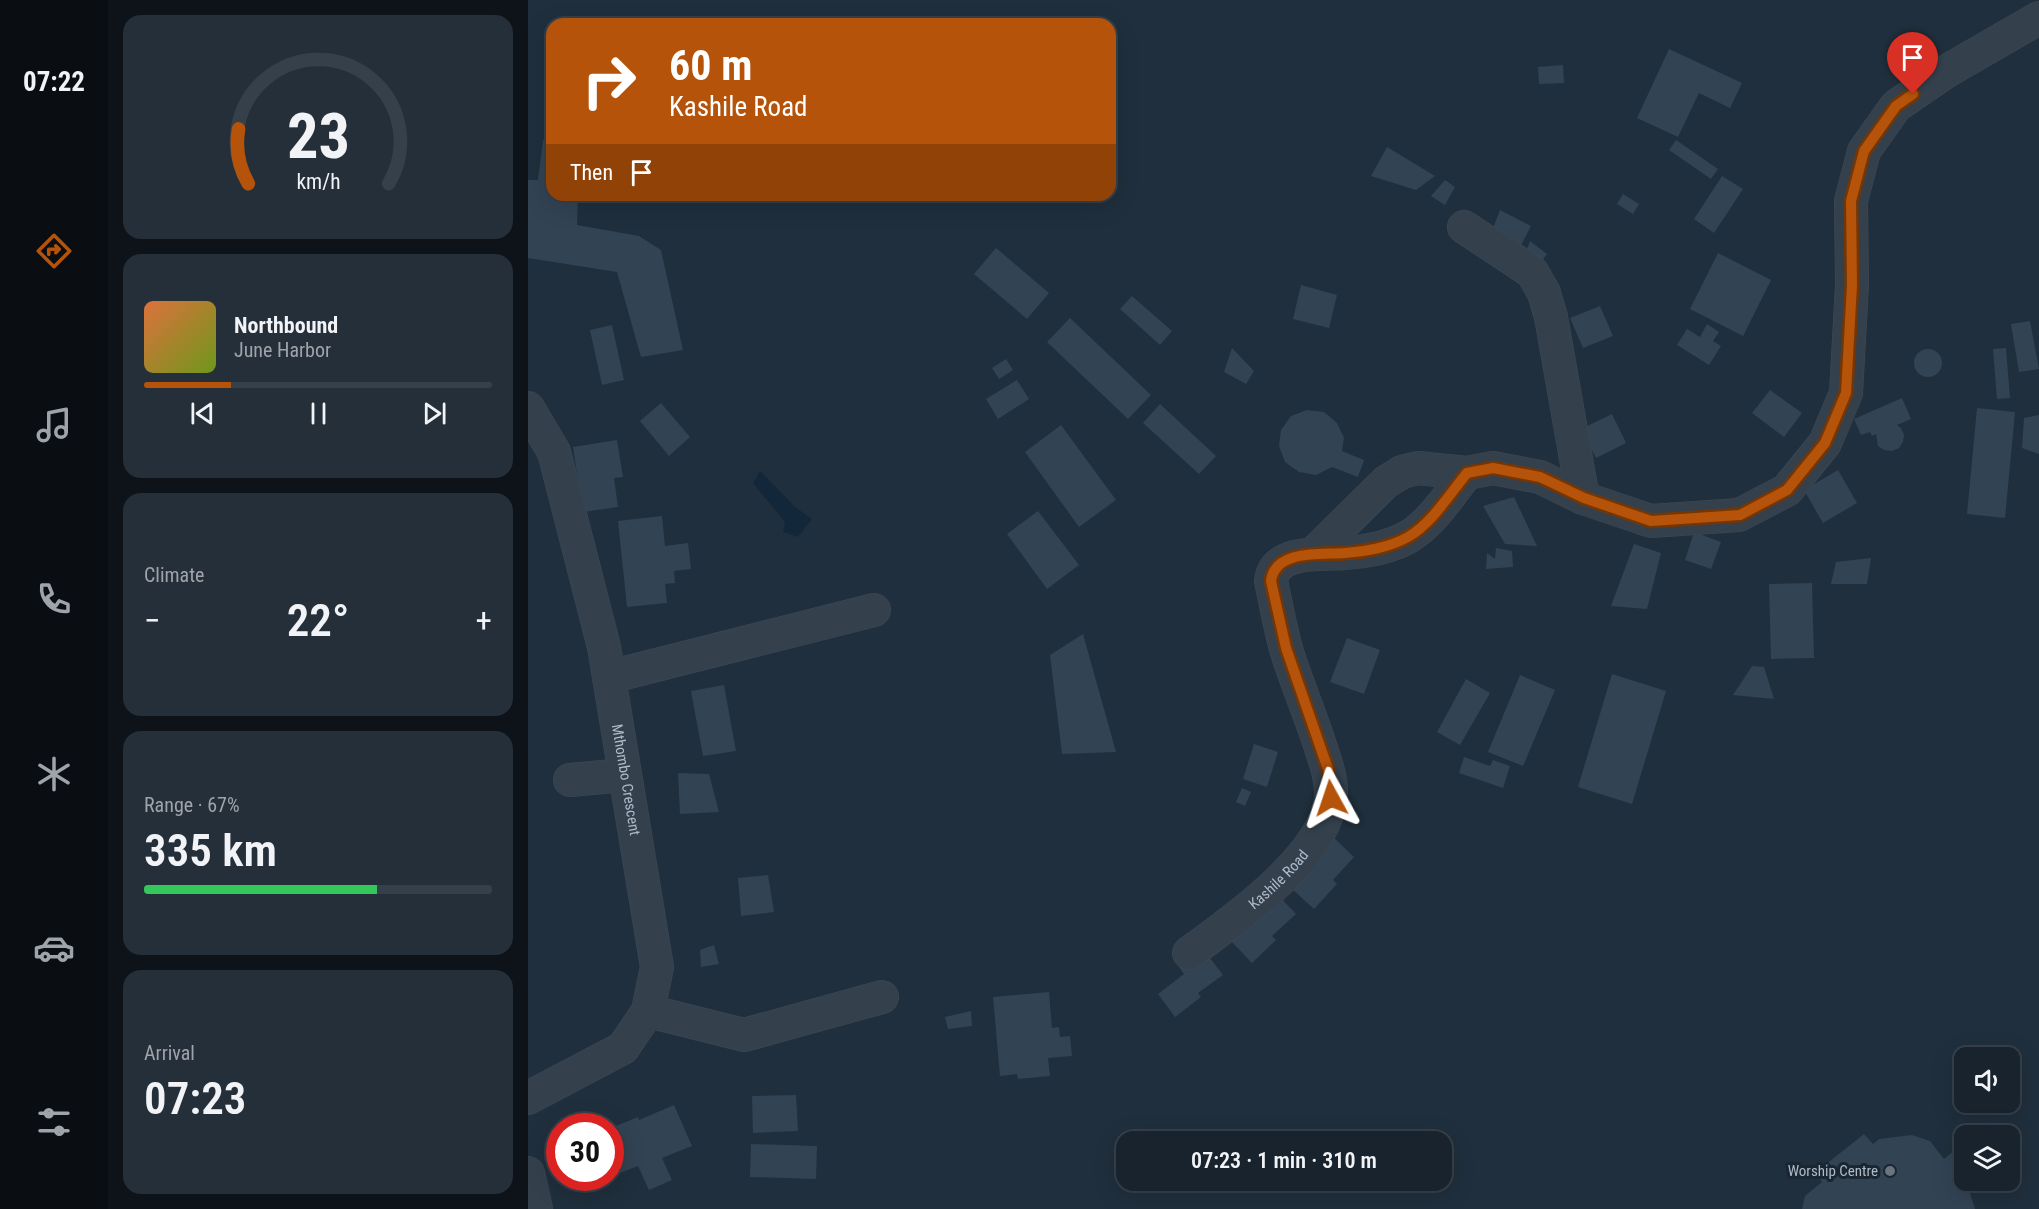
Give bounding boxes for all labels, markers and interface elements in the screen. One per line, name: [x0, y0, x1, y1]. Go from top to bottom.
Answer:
pin: [1887, 32, 1938, 94]
text: 60 m: [669, 41, 752, 90]
icon: arrive: [1896, 41, 1929, 74]
icon: right: [570, 42, 648, 120]
text: 07:22: [23, 66, 85, 98]
text: Kashile Road: [669, 91, 807, 123]
text: 23: [286, 100, 350, 173]
icon: arrive: [625, 156, 658, 189]
text: Then: [570, 160, 613, 185]
text: km/h: [296, 169, 340, 194]
icon: directions: [33, 230, 75, 272]
text: Northbound: [234, 313, 338, 338]
text: June Harbor: [234, 338, 331, 362]
icon: previous: [186, 397, 219, 430]
icon: pause: [302, 397, 335, 430]
icon: next: [418, 397, 451, 430]
icon: music: [33, 404, 75, 446]
text: Climate: [144, 563, 204, 587]
icon: phone: [33, 578, 75, 620]
text: 22°: [287, 594, 349, 647]
text: −: [144, 601, 161, 640]
text: +: [476, 601, 492, 640]
street label: Mthombo Crescent: [608, 723, 644, 837]
icon: climate: [33, 753, 75, 795]
position arrow: [1299, 766, 1363, 830]
text: Range · 67%: [144, 793, 240, 817]
text: 335 km: [144, 824, 277, 877]
street label: Kashile Road: [1245, 846, 1312, 913]
icon: car: [33, 927, 75, 969]
text: Arrival: [144, 1041, 195, 1065]
map controls: [1954, 1047, 2020, 1191]
button: sound: [1954, 1047, 2020, 1113]
text: 07:23: [144, 1072, 246, 1125]
icon: filters: [33, 1101, 75, 1143]
speed limit sign: 30: [546, 1113, 624, 1191]
button: layers: [1954, 1125, 2020, 1191]
text: 07:23 · 1 min · 310 m: [1191, 1148, 1377, 1173]
place label: Worship Centre: [1788, 1162, 1878, 1180]
marker: Worship Centre: [1883, 1164, 1897, 1178]

